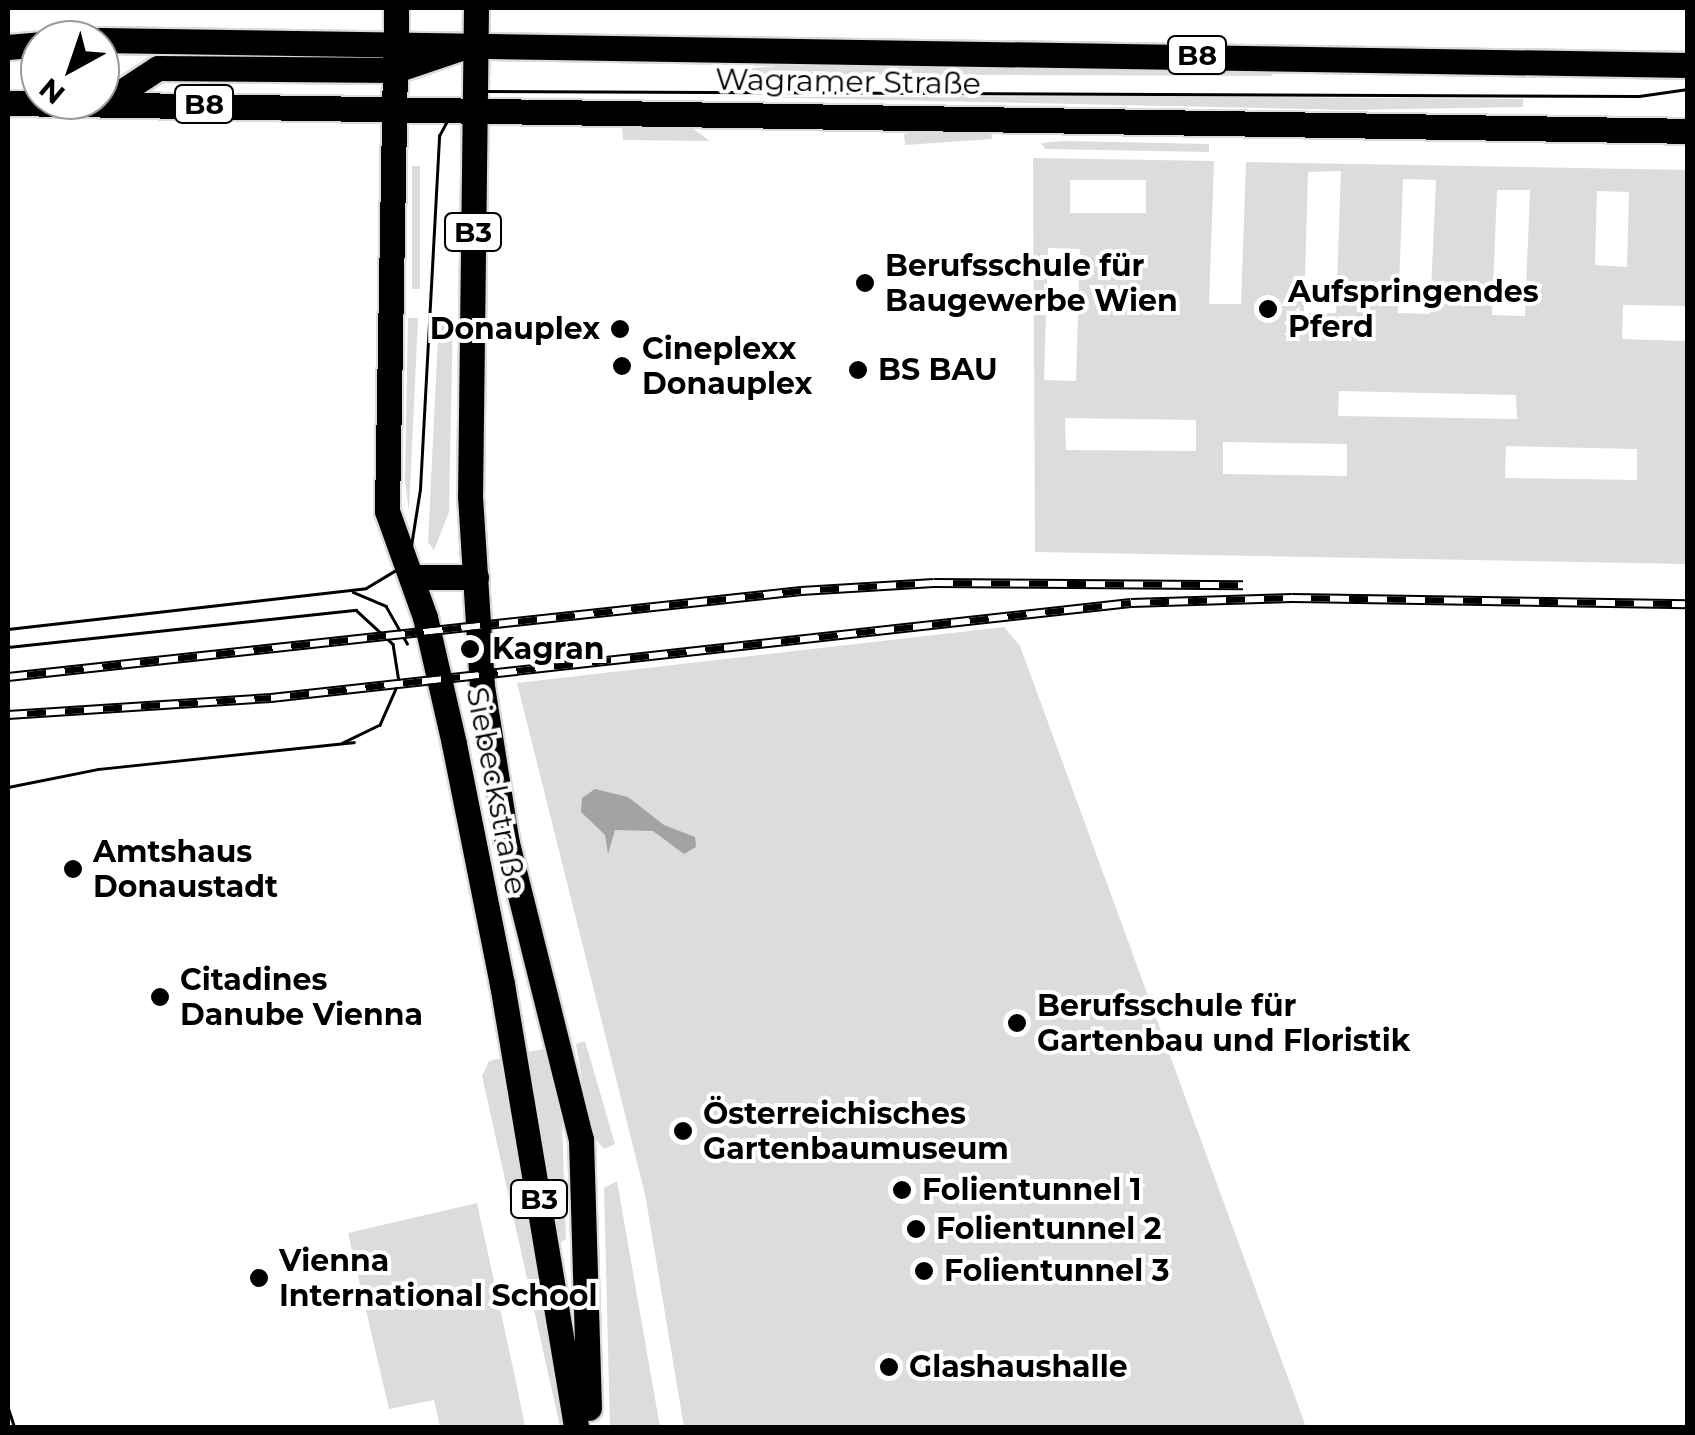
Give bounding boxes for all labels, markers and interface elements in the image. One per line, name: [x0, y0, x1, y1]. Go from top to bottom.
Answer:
north arrow: [20, 20, 120, 120]
road number: B8: [1167, 32, 1227, 78]
street label: Wagramer Straße: [715, 62, 981, 102]
text: N: [32, 71, 72, 112]
road number: B8: [174, 81, 234, 127]
road number: B3: [443, 209, 503, 255]
place label: Berufsschule für Baugewerbe Wien: [885, 248, 1178, 318]
marker: Berufsschule für Baugewerbe Wien: [854, 272, 876, 294]
place label: Aufspringendes Pferd: [1288, 274, 1539, 344]
marker: Aufspringendes Pferd: [1257, 298, 1279, 320]
place label: Donauplex: [430, 311, 600, 347]
marker: Donauplex: [609, 318, 631, 340]
place label: Cineplexx Donauplex: [642, 331, 812, 402]
place label: BS BAU: [878, 352, 998, 388]
marker: Cineplexx Donauplex: [611, 355, 633, 377]
marker: BS BAU: [847, 359, 869, 381]
place label: Kagran: [492, 631, 604, 667]
marker: Kagran: [457, 636, 483, 662]
street label: Siebeckstraße: [458, 684, 534, 898]
place label: Amtshaus Donaustadt: [93, 834, 278, 904]
marker: Amtshaus Donaustadt: [62, 858, 84, 880]
place label: Citadines Danube Vienna: [180, 962, 423, 1032]
marker: Citadines Danube Vienna: [149, 986, 171, 1008]
place label: Berufsschule für Gartenbau und Floristik: [1037, 988, 1410, 1058]
marker: Berufsschule für Gartenbau und Floristik: [1006, 1012, 1028, 1034]
place label: Österreichisches Gartenbaumuseum: [703, 1096, 1009, 1166]
marker: Österreichisches Gartenbaumuseum: [672, 1120, 694, 1142]
place label: Folientunnel 1: [922, 1172, 1142, 1208]
road number: B3: [509, 1176, 569, 1222]
marker: Folientunnel 1: [891, 1179, 913, 1201]
place label: Folientunnel 2: [936, 1211, 1162, 1247]
marker: Folientunnel 2: [905, 1218, 927, 1240]
place label: Vienna International School: [279, 1243, 598, 1314]
place label: Folientunnel 3: [944, 1253, 1170, 1289]
marker: Folientunnel 3: [913, 1260, 935, 1282]
marker: Vienna International School: [248, 1267, 270, 1289]
place label: Glashaushalle: [909, 1349, 1128, 1385]
marker: Glashaushalle: [878, 1356, 900, 1378]

